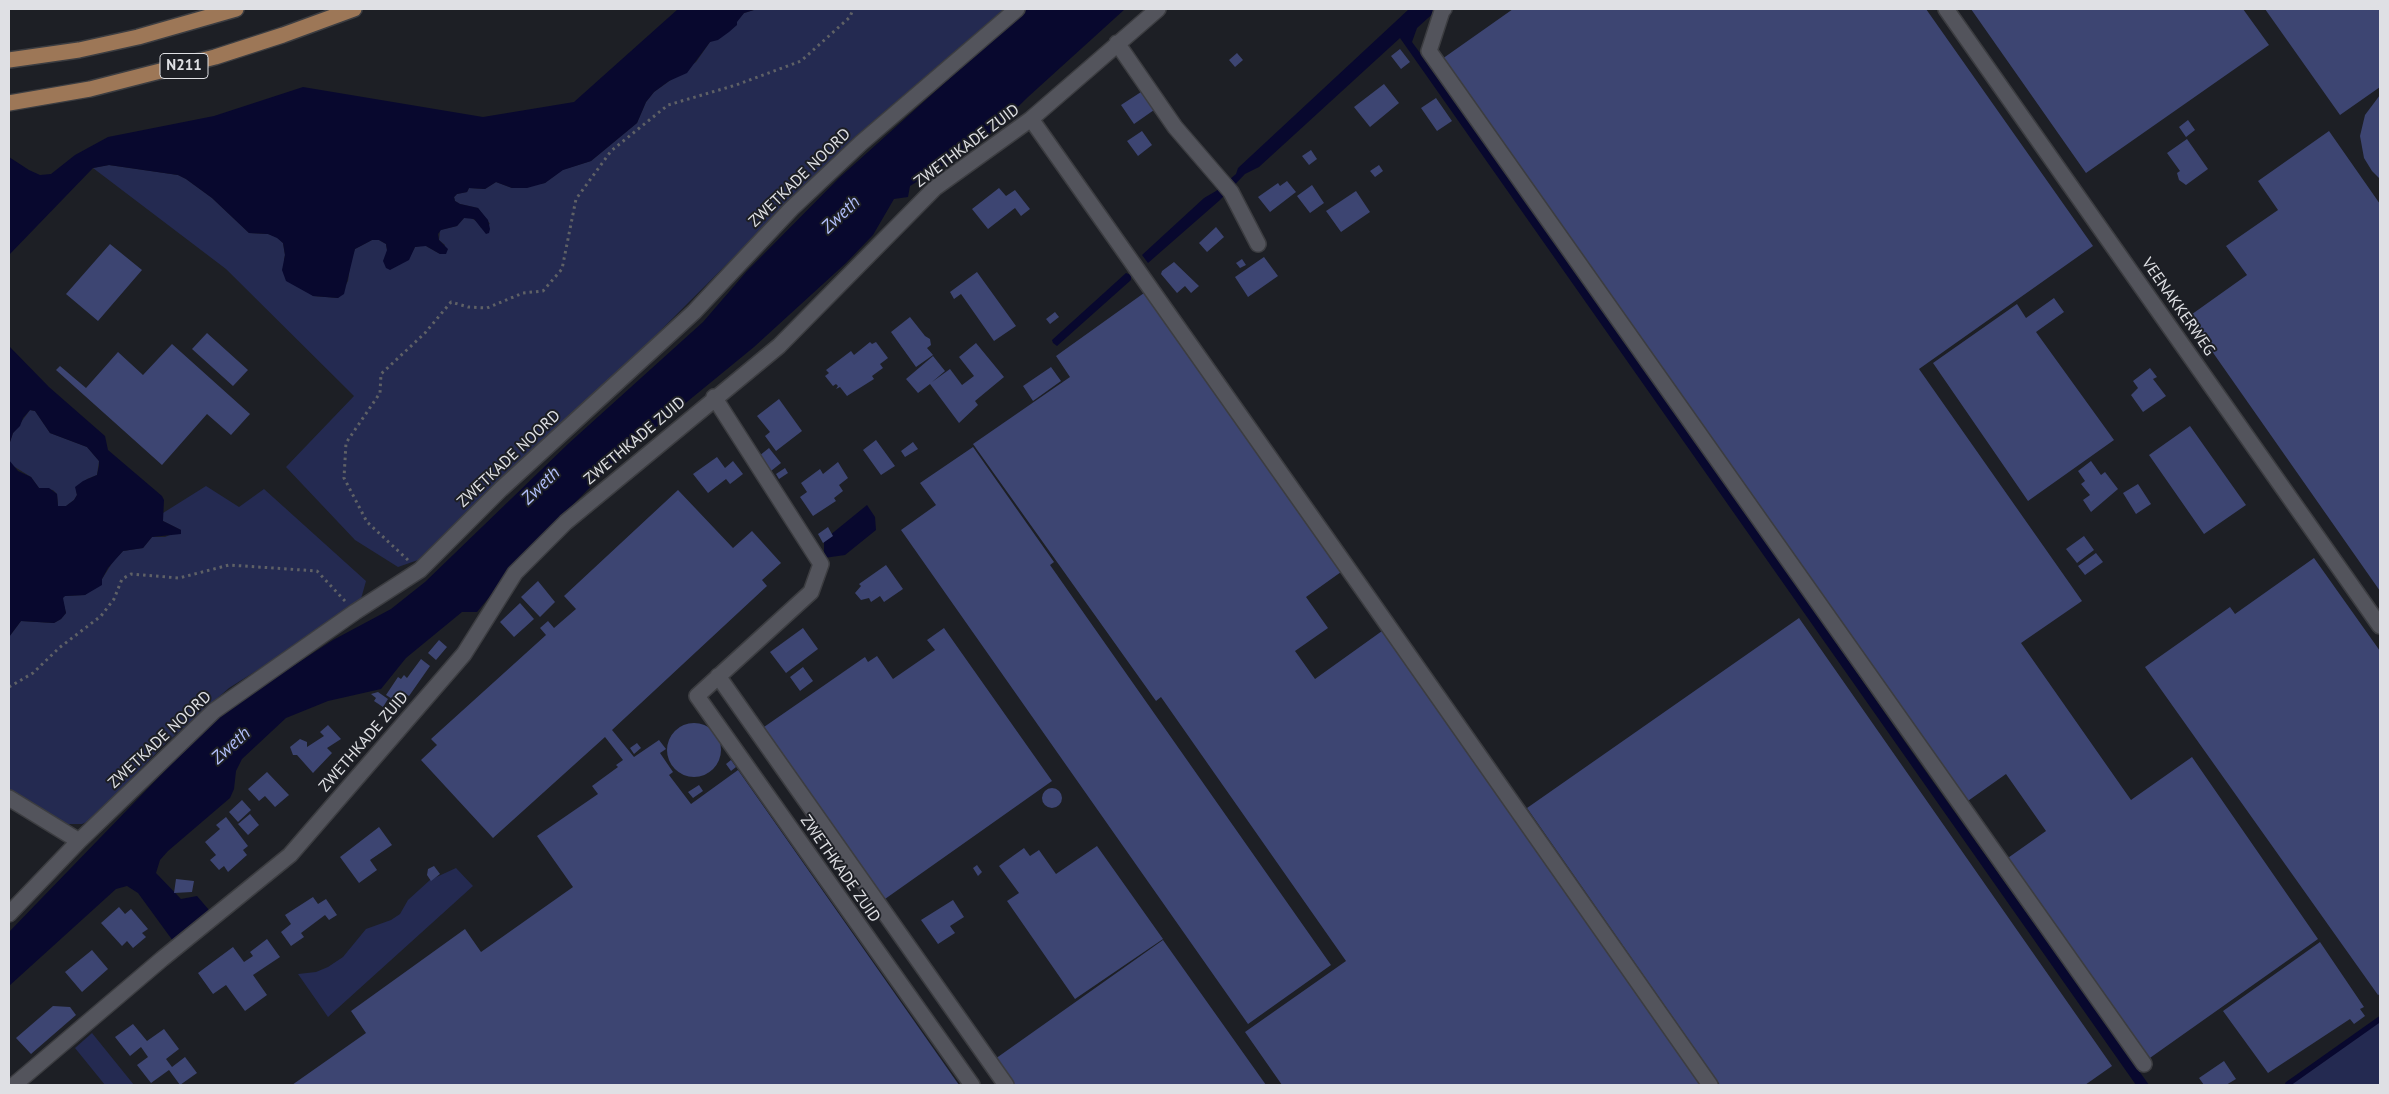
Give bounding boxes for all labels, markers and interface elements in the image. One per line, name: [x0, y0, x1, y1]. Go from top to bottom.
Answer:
road number: N211: [160, 54, 208, 78]
street label: ZWETHKADE ZUID: [911, 100, 1023, 192]
street label: ZWETKADE NOORD: [745, 125, 855, 231]
water label: Zweth: [817, 192, 865, 238]
street label: VEENAKKERWEG: [2137, 254, 2219, 360]
street label: ZWETHKADE ZUID: [580, 393, 690, 489]
street label: ZWETKADE NOORD: [453, 406, 565, 512]
water label: Zweth: [517, 463, 565, 509]
street label: ZWETKADE NOORD: [104, 687, 216, 793]
street label: ZWETHKADE ZUID: [315, 688, 413, 796]
water label: Zweth: [207, 723, 255, 769]
street label: ZWETHKADE ZUID: [796, 812, 884, 926]

